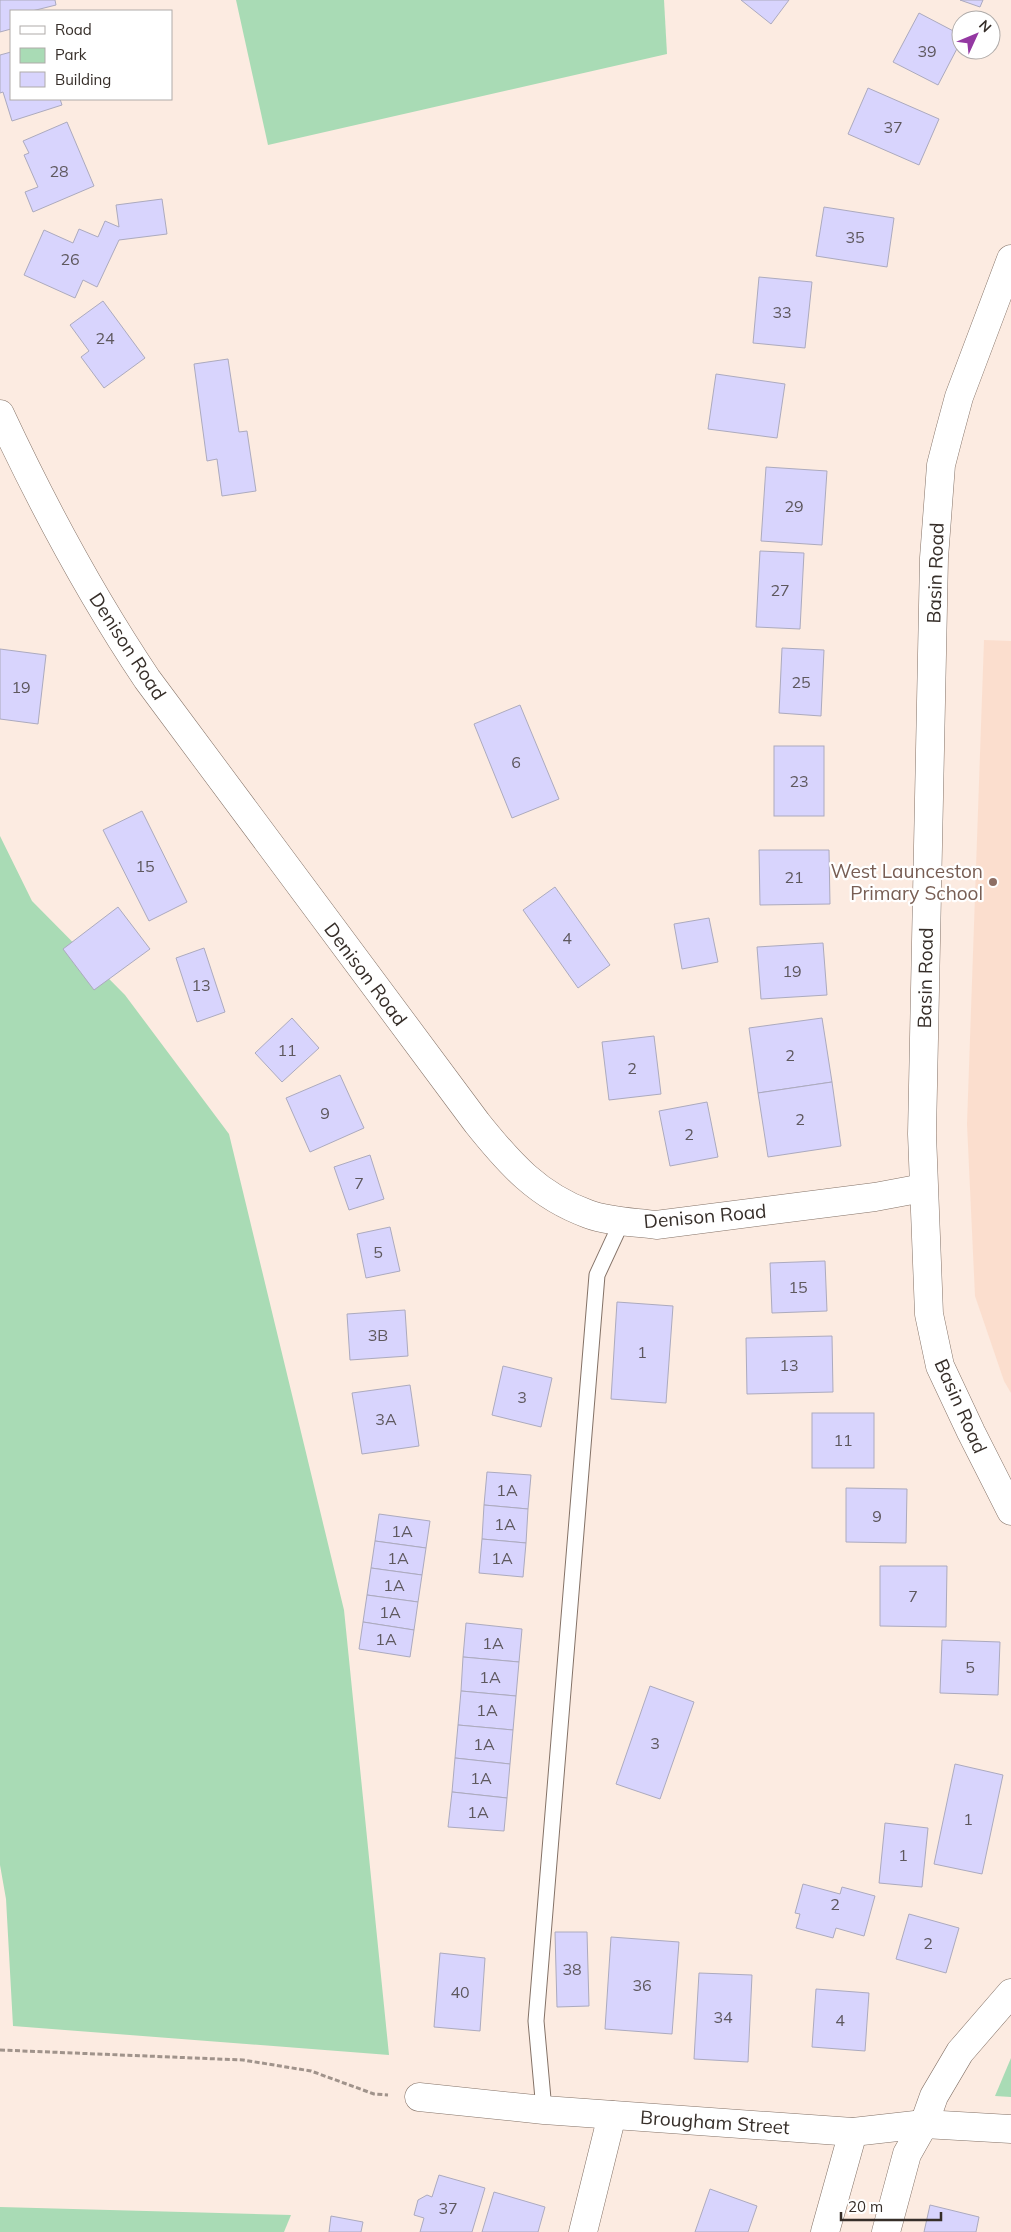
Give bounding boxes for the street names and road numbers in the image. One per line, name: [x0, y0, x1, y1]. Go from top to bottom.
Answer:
street label: Basin Road: [921, 522, 949, 624]
street label: Denison Road: [84, 588, 172, 704]
street label: Denison Road: [319, 918, 413, 1030]
street label: Basin Road: [912, 927, 938, 1029]
street label: Denison Road: [643, 1199, 767, 1233]
street label: Basin Road: [930, 1355, 992, 1457]
street label: Brougham Street: [640, 2105, 791, 2139]

